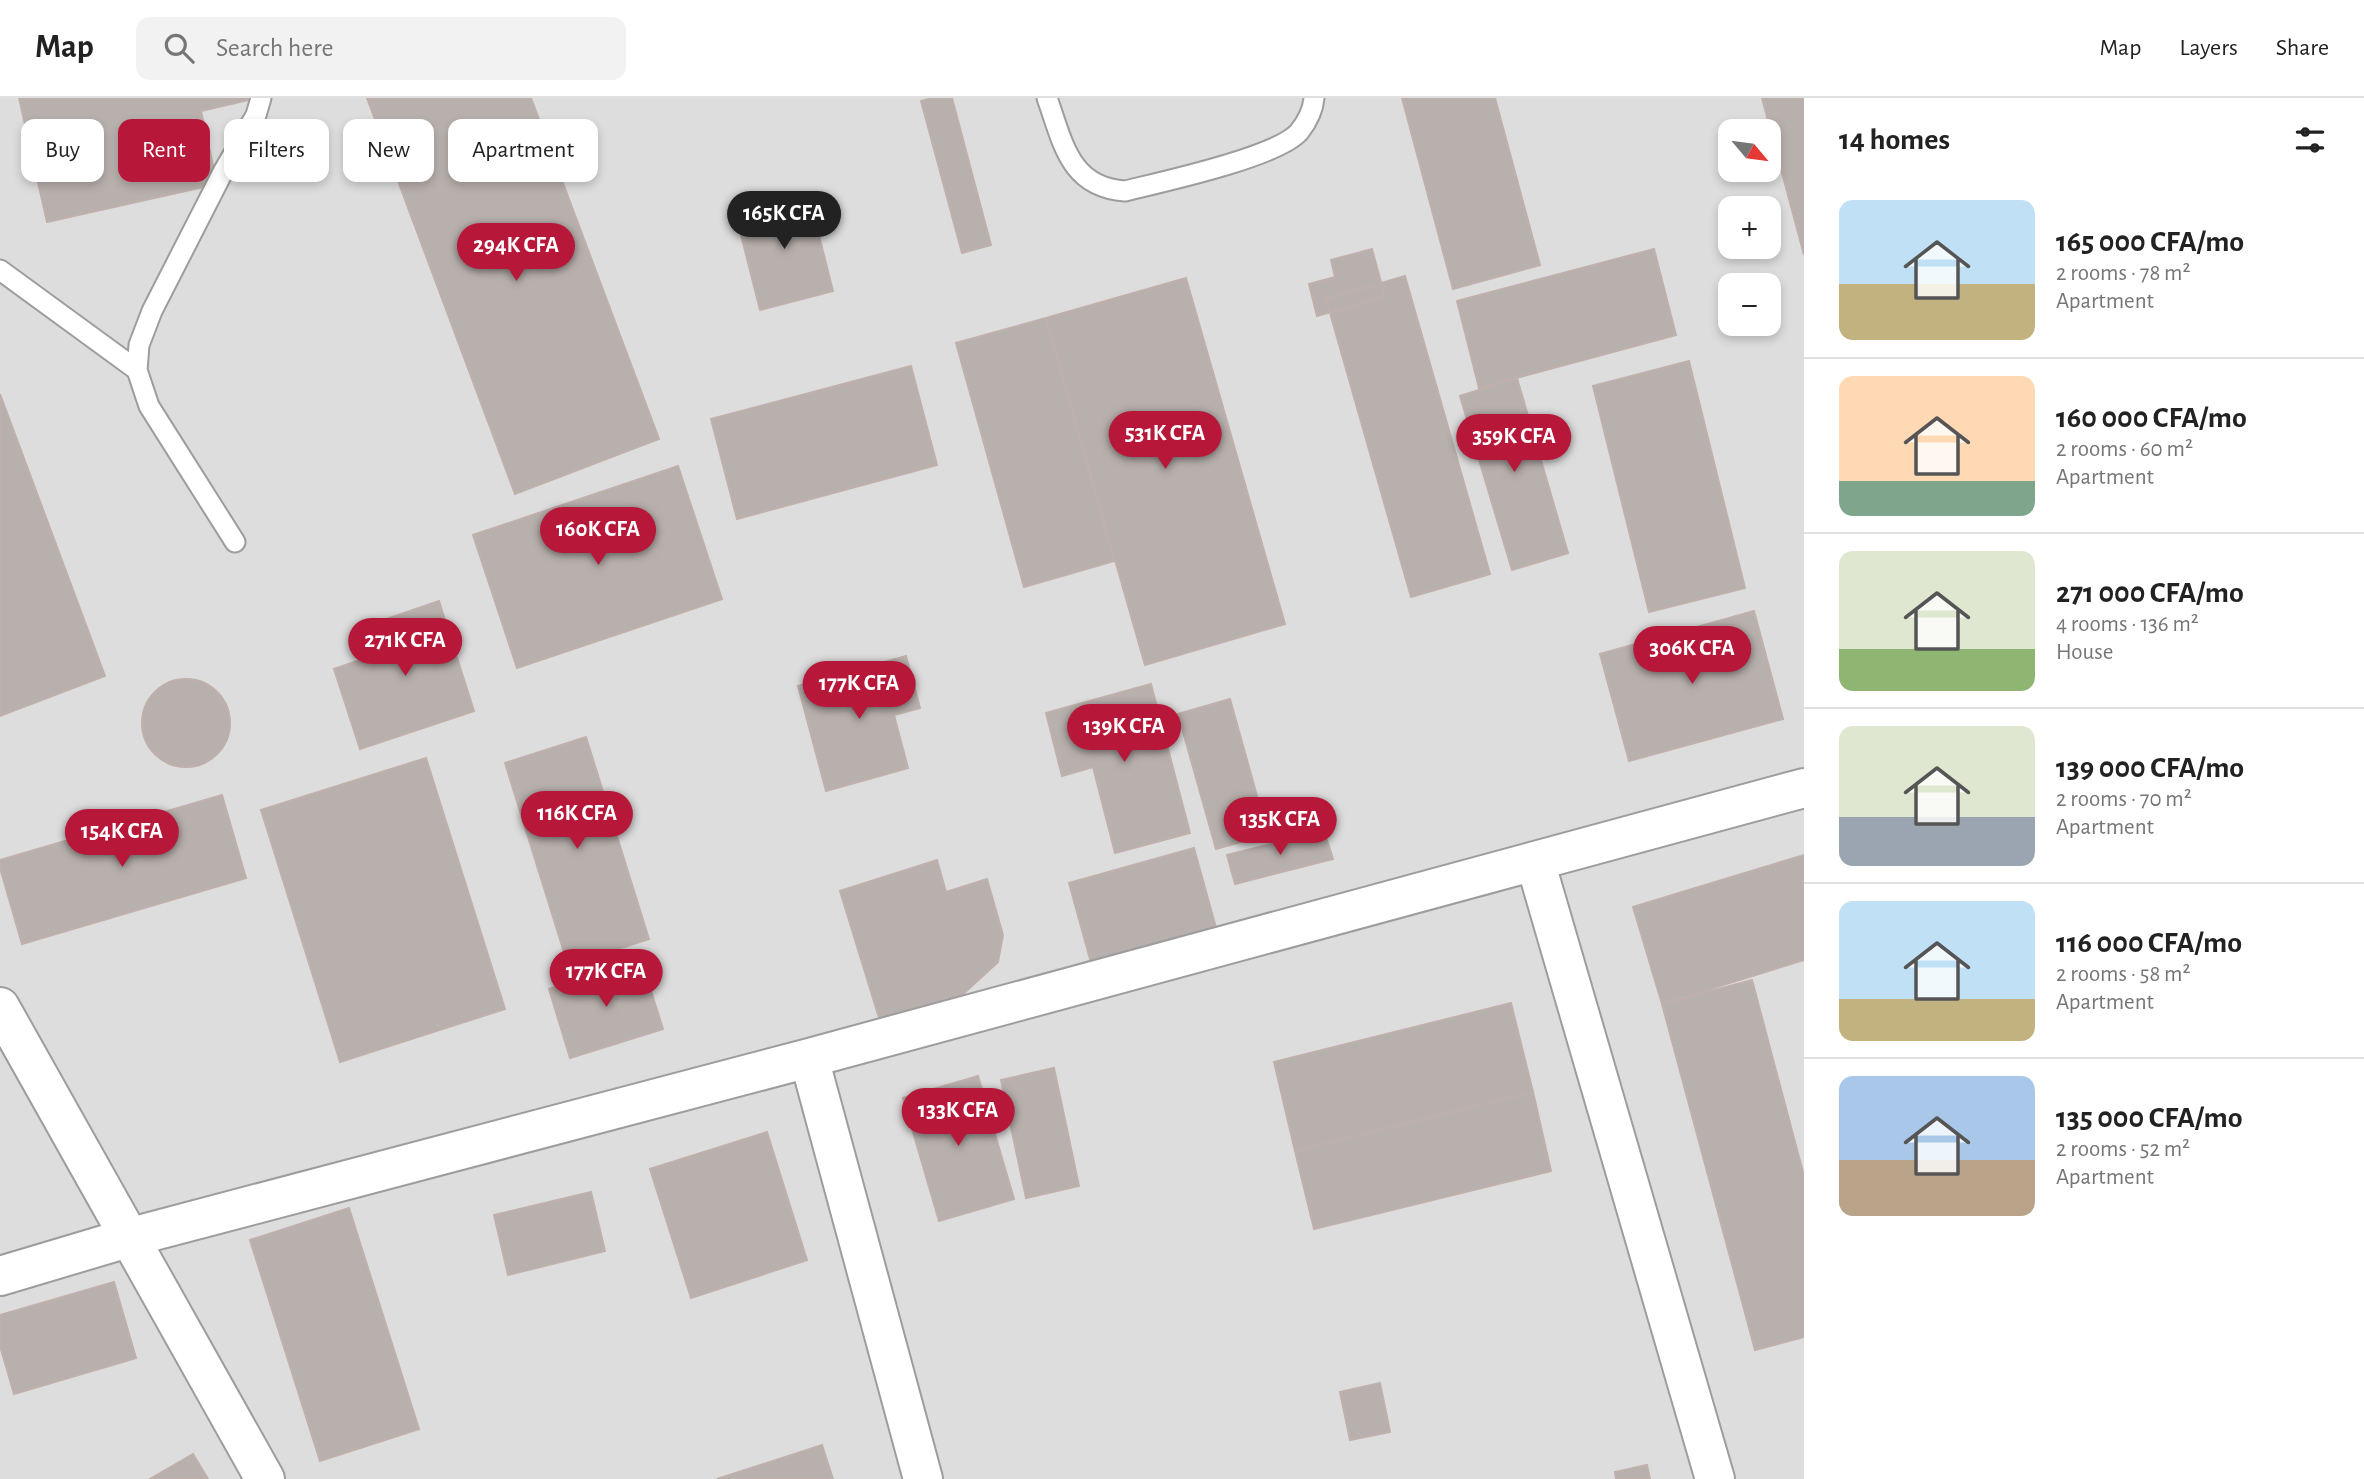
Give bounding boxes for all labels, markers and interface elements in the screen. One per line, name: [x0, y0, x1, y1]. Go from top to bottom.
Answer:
search box: [136, 17, 626, 80]
icon: search: [160, 29, 198, 67]
text: Map: [35, 31, 94, 64]
text: Search here: [216, 35, 334, 61]
text: Map: [2099, 36, 2141, 60]
text: Layers: [2179, 36, 2238, 60]
text: Share: [2276, 36, 2329, 60]
chip: Buy: [21, 119, 104, 182]
chip: Rent: [118, 119, 210, 182]
chip: Filters: [224, 119, 329, 182]
chip: New: [343, 119, 434, 182]
chip: Apartment: [448, 119, 598, 182]
north arrow: [1718, 119, 1782, 182]
map controls: [1718, 119, 1781, 336]
icon: filters: [2291, 121, 2329, 159]
text: 14 homes: [1839, 125, 1950, 155]
pin: 165K CFA: [712, 192, 856, 251]
button: +: [1718, 196, 1781, 259]
text: 165K CFA: [743, 202, 825, 225]
pin: 294K CFA: [444, 223, 588, 283]
text: 165 000 CFA/mo: [2056, 227, 2244, 257]
icon: home: [1895, 228, 1979, 312]
text: 294K CFA: [473, 234, 559, 257]
text: 2 rooms · 78 m²: [2056, 262, 2191, 285]
button: −: [1718, 273, 1781, 336]
text: Apartment: [2056, 290, 2154, 313]
text: 160 000 CFA/mo: [2056, 403, 2247, 433]
icon: home: [1895, 404, 1979, 488]
pin: 531K CFA: [1093, 412, 1237, 471]
pin: 359K CFA: [1442, 414, 1586, 474]
text: 531K CFA: [1125, 422, 1205, 445]
text: 359K CFA: [1472, 425, 1556, 448]
text: 2 rooms · 60 m²: [2056, 438, 2193, 461]
text: Apartment: [2056, 466, 2154, 489]
pin: 160K CFA: [526, 508, 670, 567]
text: 160K CFA: [556, 518, 640, 541]
text: 271 000 CFA/mo: [2056, 578, 2244, 608]
icon: home: [1895, 579, 1979, 663]
text: 4 rooms · 136 m²: [2056, 613, 2199, 636]
pin: 271K CFA: [333, 618, 477, 678]
pin: 306K CFA: [1620, 626, 1764, 686]
text: 271K CFA: [364, 629, 446, 652]
text: 306K CFA: [1649, 637, 1735, 660]
text: House: [2056, 641, 2113, 664]
pin: 177K CFA: [787, 662, 931, 721]
text: 177K CFA: [819, 672, 899, 695]
pin: 139K CFA: [1052, 704, 1196, 764]
text: 139K CFA: [1083, 715, 1165, 738]
text: 139 000 CFA/mo: [2056, 753, 2244, 783]
icon: home: [1895, 754, 1979, 838]
text: 2 rooms · 70 m²: [2056, 788, 2192, 811]
pin: 116K CFA: [505, 792, 649, 851]
pin: 135K CFA: [1208, 798, 1352, 857]
text: 116K CFA: [537, 802, 617, 825]
text: 135K CFA: [1240, 808, 1320, 831]
pin: 154K CFA: [50, 810, 194, 869]
text: Apartment: [2056, 816, 2154, 839]
text: 154K CFA: [81, 820, 163, 843]
text: 116 000 CFA/mo: [2056, 928, 2242, 958]
icon: home: [1895, 929, 1979, 1013]
pin: 177K CFA: [534, 950, 678, 1009]
text: 177K CFA: [566, 960, 646, 983]
text: 2 rooms · 58 m²: [2056, 963, 2191, 986]
text: Apartment: [2056, 991, 2154, 1014]
pin: 133K CFA: [886, 1088, 1030, 1148]
text: 133K CFA: [918, 1099, 998, 1122]
text: 135 000 CFA/mo: [2056, 1103, 2243, 1133]
icon: home: [1895, 1104, 1979, 1188]
text: 2 rooms · 52 m²: [2056, 1138, 2190, 1161]
text: Apartment: [2056, 1166, 2154, 1189]

